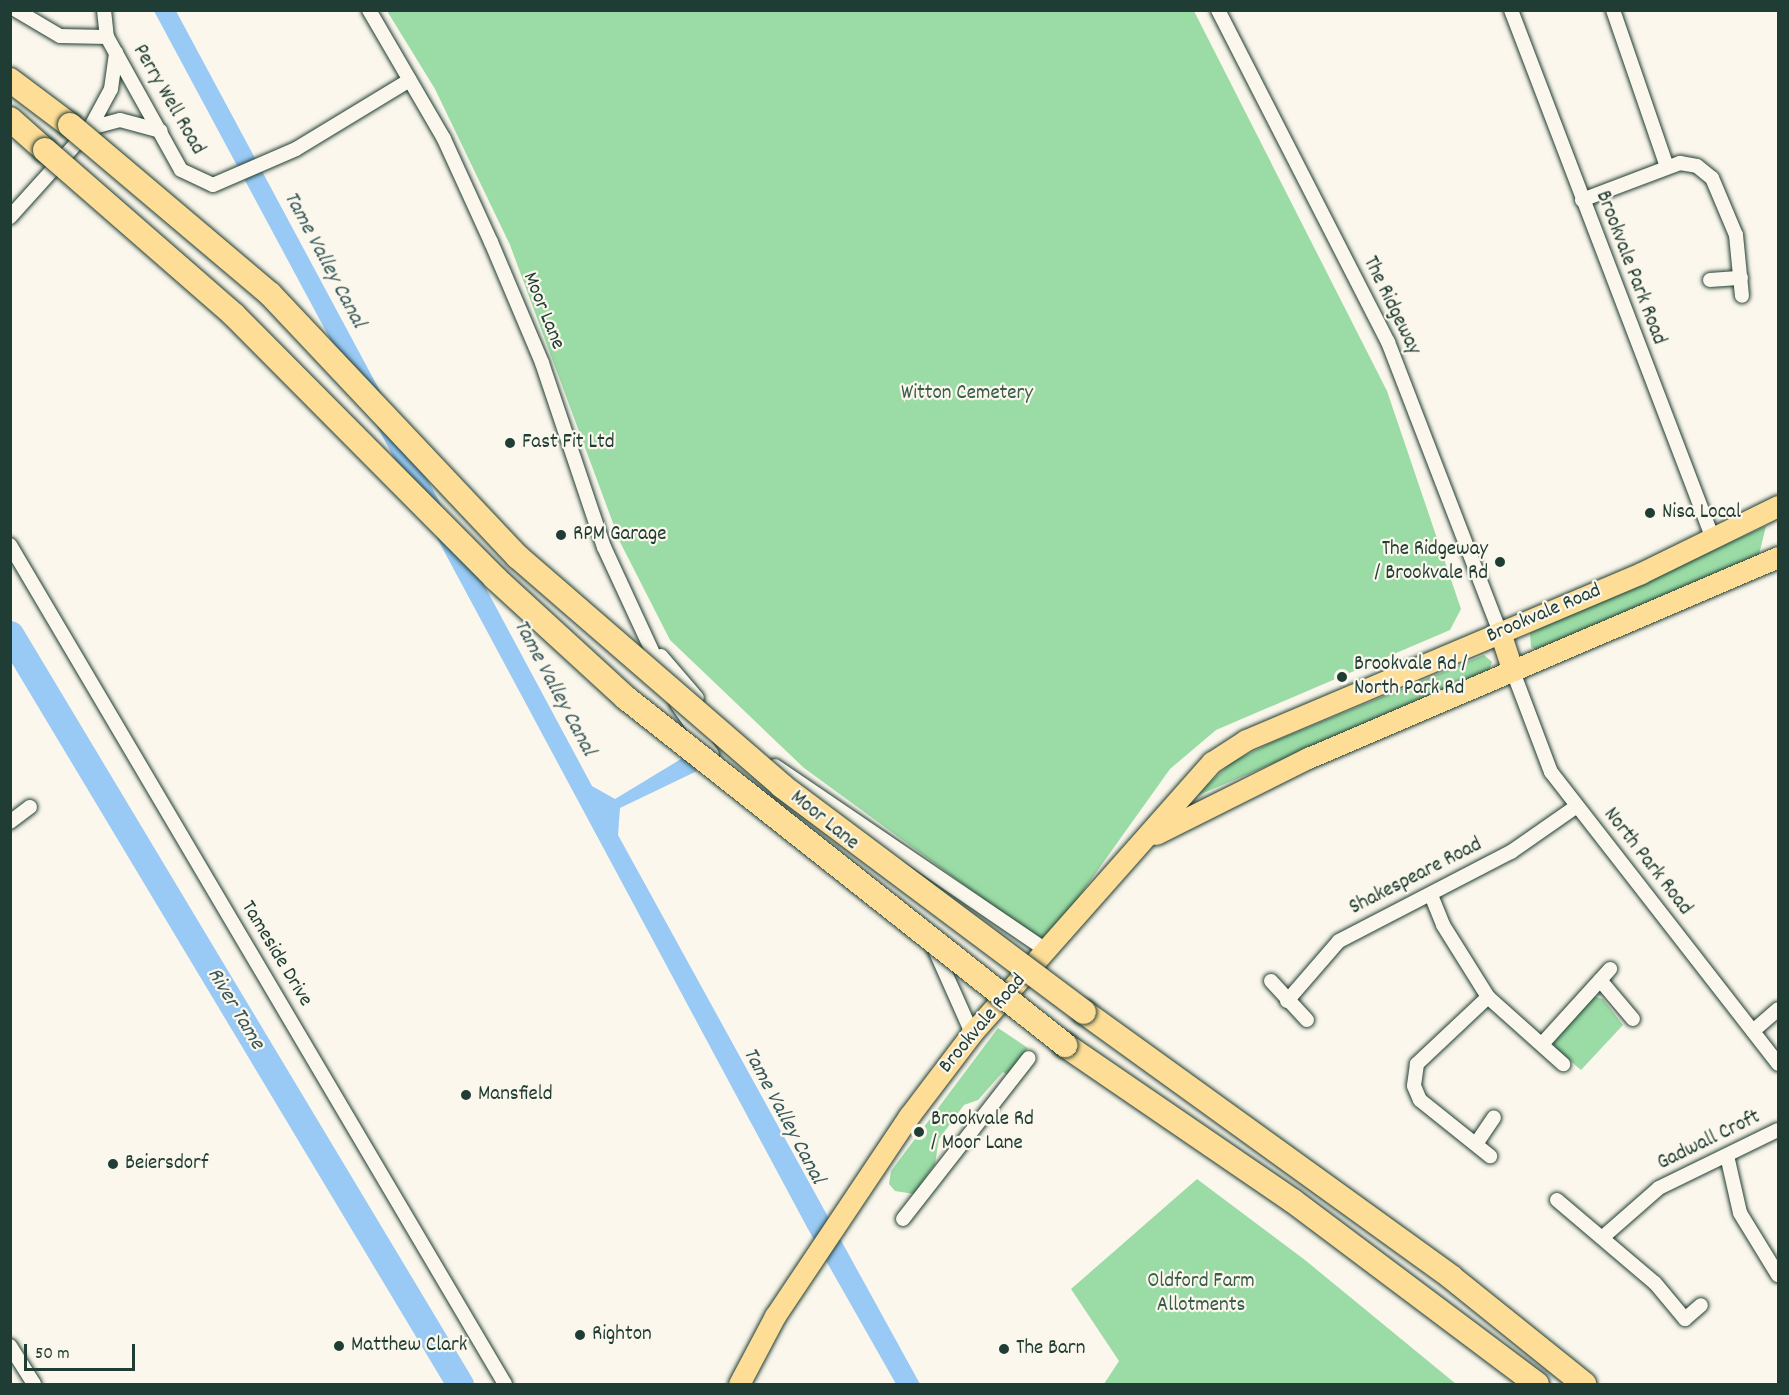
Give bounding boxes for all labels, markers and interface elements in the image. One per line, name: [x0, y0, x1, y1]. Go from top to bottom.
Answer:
street label: Perry Well Road: [126, 40, 210, 160]
water label: Tame Valley Canal: [277, 187, 371, 333]
street label: Brookvale Park Road: [1589, 188, 1671, 348]
street label: The Ridgeway: [1356, 253, 1426, 359]
street label: Moor Lane: [516, 269, 570, 353]
park label: Witton Cemetery: [901, 381, 1033, 407]
place label: Fast Fit Ltd: [522, 430, 615, 456]
marker: Fast Fit Ltd: [503, 436, 517, 450]
place label: Nisa Local: [1662, 500, 1741, 526]
marker: Nisa Local: [1643, 506, 1657, 520]
place label: RPM Garage: [573, 522, 666, 548]
marker: RPM Garage: [554, 528, 568, 542]
place label: The Ridgeway / Brookvale Rd: [1374, 537, 1488, 587]
marker: The Ridgeway / Brookvale Rd: [1493, 555, 1507, 569]
street label: Brookvale Road: [1483, 579, 1605, 649]
water label: Tame Valley Canal: [507, 615, 601, 761]
place label: Brookvale Rd / North Park Rd: [1354, 652, 1468, 702]
marker: Brookvale Rd / North Park Rd: [1335, 670, 1349, 684]
street label: Moor Lane: [785, 786, 863, 856]
street label: North Park Road: [1597, 803, 1697, 921]
street label: Shakespeare Road: [1346, 833, 1486, 921]
street label: Tameside Drive: [235, 897, 317, 1011]
water label: River Tame: [200, 963, 270, 1055]
street label: Brookvale Road: [934, 969, 1032, 1079]
water label: Tame Valley Canal: [736, 1043, 830, 1189]
place label: Mansfield: [478, 1082, 552, 1108]
marker: Mansfield: [459, 1088, 473, 1102]
street label: Gadwall Croft: [1654, 1105, 1764, 1177]
place label: Brookvale Rd / Moor Lane: [931, 1107, 1034, 1157]
marker: Brookvale Rd / Moor Lane: [912, 1125, 926, 1139]
place label: Beiersdorf: [125, 1151, 208, 1177]
marker: Beiersdorf: [106, 1157, 120, 1171]
park label: Oldford Farm Allotments: [1147, 1269, 1255, 1319]
place label: Righton: [592, 1322, 652, 1348]
marker: Righton: [573, 1328, 587, 1342]
scale bar: [27, 1332, 138, 1370]
place label: Matthew Clark: [351, 1333, 467, 1359]
place label: The Barn: [1016, 1336, 1085, 1362]
marker: Matthew Clark: [332, 1339, 346, 1353]
text: 50 m: [35, 1342, 70, 1367]
marker: The Barn: [997, 1342, 1011, 1356]

